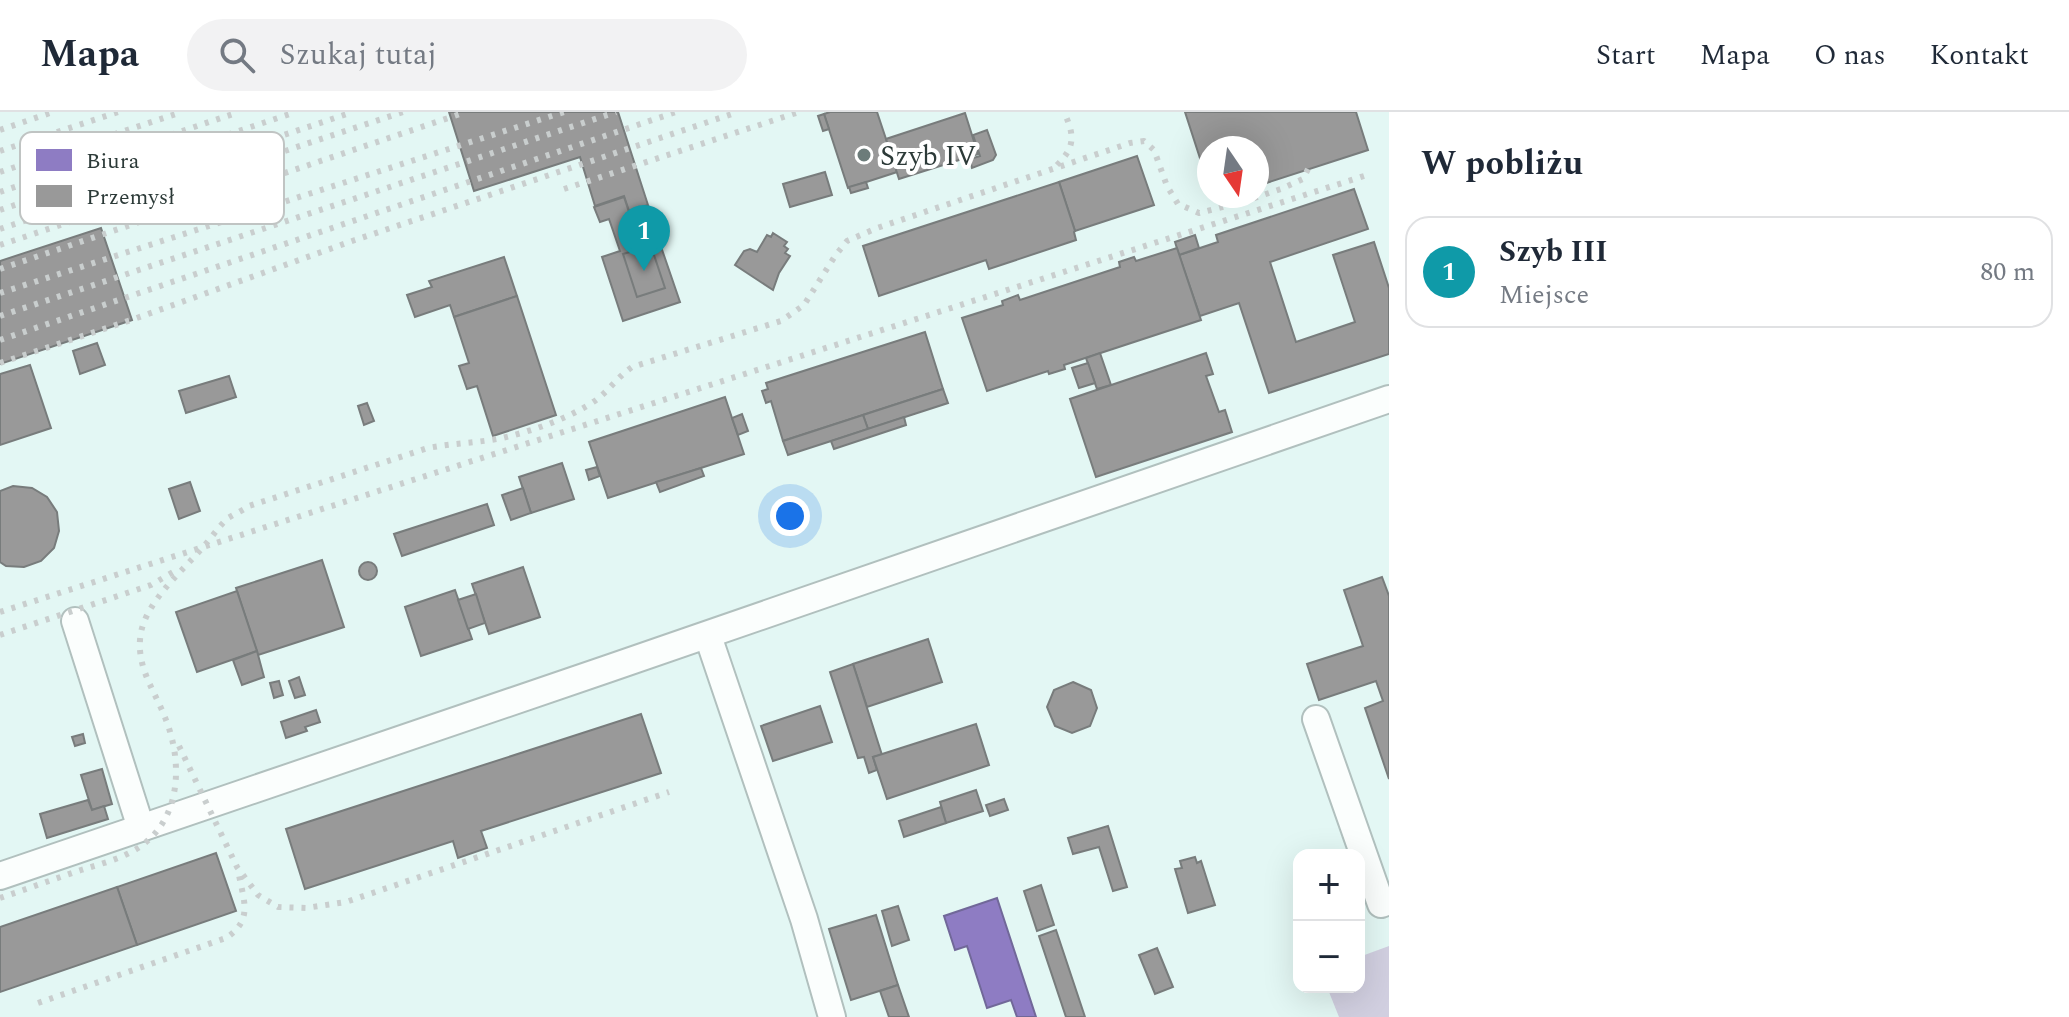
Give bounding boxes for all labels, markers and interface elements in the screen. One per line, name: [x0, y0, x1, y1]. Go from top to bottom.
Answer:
search box: [187, 19, 747, 91]
text: Mapa: [40, 26, 139, 84]
text: Szukaj tutaj: [279, 32, 437, 78]
icon: search: [215, 33, 259, 77]
text: Start: [1596, 34, 1656, 77]
text: Mapa: [1700, 34, 1770, 77]
text: O nas: [1814, 34, 1886, 77]
text: Kontakt: [1930, 34, 2029, 77]
legend: [20, 132, 284, 224]
place label: Szyb IV: [880, 135, 976, 178]
north arrow: [1197, 136, 1269, 208]
text: W pobliżu: [1421, 138, 1583, 190]
text: Biura: [86, 145, 140, 178]
marker: Szyb IV: [855, 146, 873, 164]
text: Przemysł: [86, 181, 175, 214]
pin: 1: [618, 205, 670, 271]
text: Szyb III: [1499, 229, 1608, 275]
text: 1: [1442, 252, 1456, 292]
text: 80 m: [1980, 252, 2035, 292]
text: Miejsce: [1499, 275, 1589, 315]
your location: [770, 496, 810, 536]
map controls: [1293, 849, 1365, 993]
button: +: [1293, 849, 1365, 921]
button: −: [1293, 921, 1365, 993]

